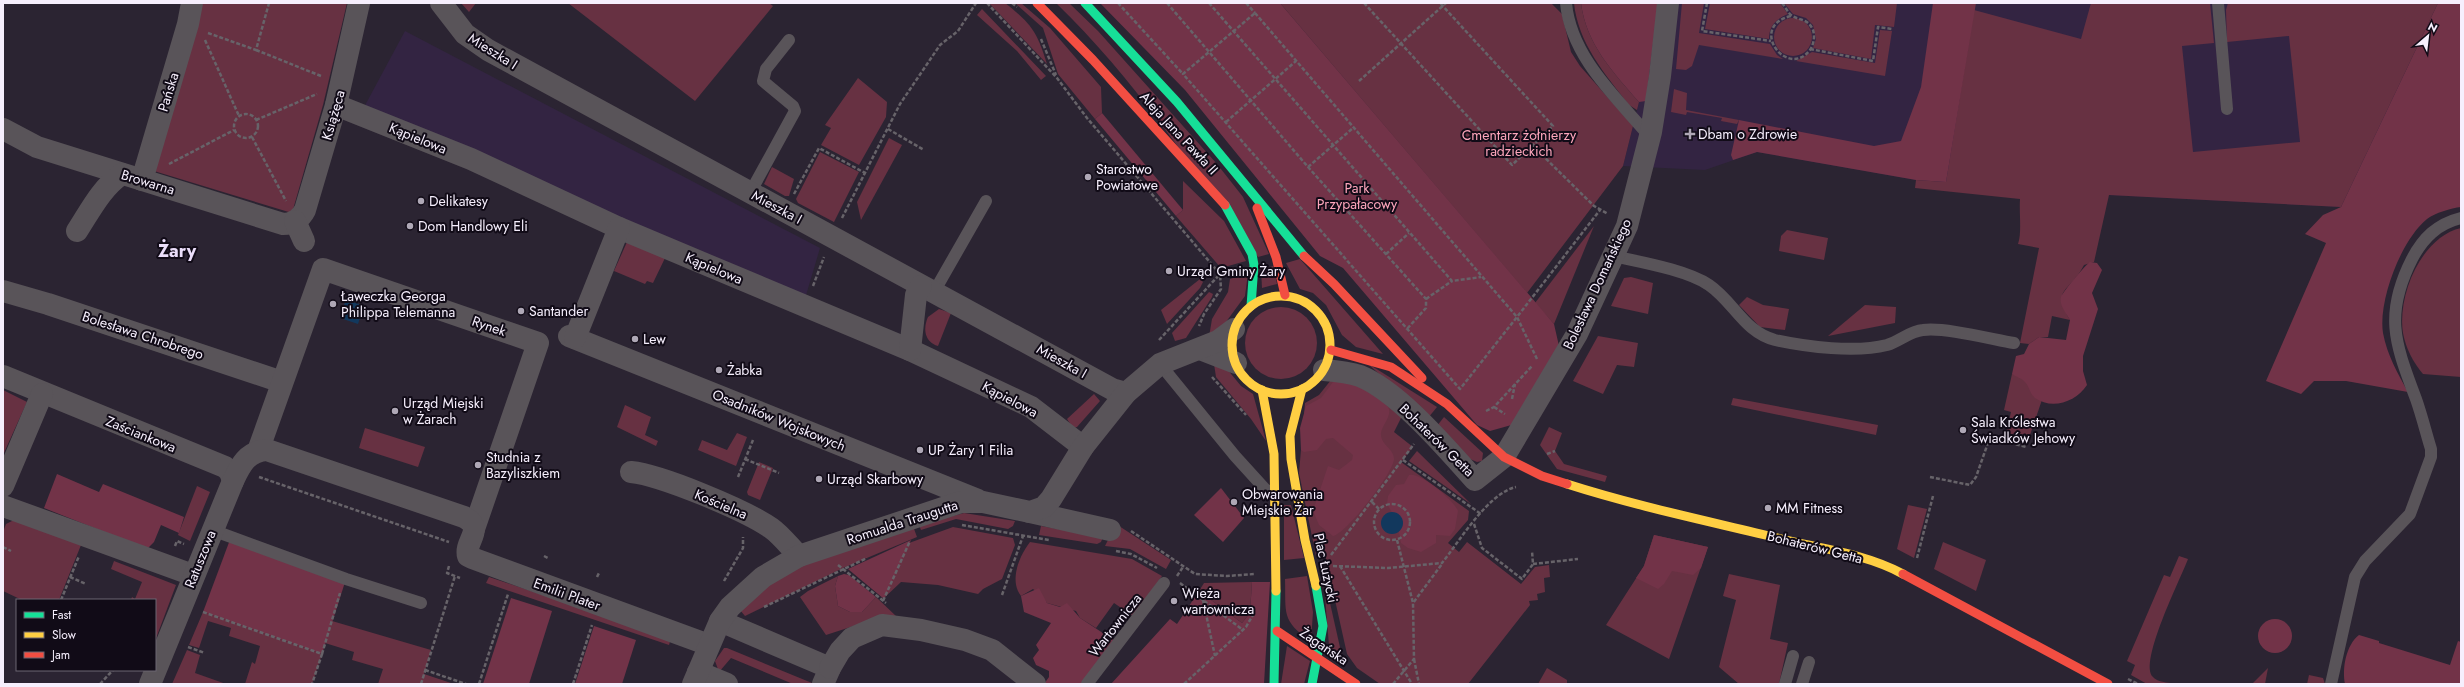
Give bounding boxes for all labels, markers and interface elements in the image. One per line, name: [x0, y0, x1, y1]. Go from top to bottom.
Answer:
north arrow: [2408, 16, 2448, 56]
text: N: [2425, 18, 2440, 36]
street label: Mieszka I: [464, 28, 522, 74]
street label: Pańska: [153, 70, 183, 114]
street label: Aleja Jana Pawła II: [1135, 87, 1223, 179]
street label: Książęca: [316, 88, 350, 142]
street label: Kąpielowa: [386, 117, 450, 159]
place label: Dbam o Zdrowie: [1698, 124, 1797, 144]
park label: Cmentarz żołnierzy radzieckich: [1462, 125, 1577, 161]
marker: Dbam o Zdrowie: [1685, 129, 1695, 139]
place label: Starostwo Powiatowe: [1096, 159, 1158, 195]
street label: Browarna: [119, 164, 177, 200]
marker: Starostwo Powiatowe: [1083, 172, 1093, 182]
park label: Park Przypałacowy: [1317, 178, 1398, 214]
street label: Mieszka I: [748, 185, 806, 229]
place label: Delikatesy: [429, 191, 489, 211]
marker: Delikatesy: [416, 196, 426, 206]
street label: Bolesława Domańskiego: [1558, 215, 1636, 353]
place label: Dom Handlowy Eli: [418, 216, 528, 236]
marker: Dom Handlowy Eli: [405, 221, 415, 231]
district label: Żary: [158, 238, 197, 264]
street label: Kąpielowa: [682, 247, 746, 289]
place label: Urząd Gminy Żary: [1177, 261, 1286, 281]
marker: Urząd Gminy Żary: [1164, 266, 1174, 276]
place label: Ławeczka Georga Philippa Telemanna: [340, 286, 455, 322]
marker: Ławeczka Georga Philippa Telemanna: [328, 299, 338, 309]
place label: Santander: [529, 301, 588, 321]
street label: Bolesława Chrobrego: [80, 306, 207, 364]
marker: Santander: [516, 306, 526, 316]
street label: Rynek: [469, 311, 509, 341]
place label: Lew: [643, 329, 666, 349]
marker: Lew: [630, 334, 640, 344]
street label: Mieszka I: [1033, 339, 1091, 383]
place label: Żabka: [727, 360, 762, 380]
marker: Żabka: [714, 365, 724, 375]
street label: Kąpielowa: [979, 376, 1041, 422]
street label: Osadników Wojskowych: [709, 384, 849, 456]
place label: Urząd Miejski w Żarach: [403, 393, 484, 429]
street label: Bohaterów Getta: [1395, 399, 1479, 481]
marker: Urząd Miejski w Żarach: [390, 406, 400, 416]
street label: Zaściankowa: [103, 411, 179, 457]
place label: Sala Królestwa Świadków Jehowy: [1971, 412, 2076, 448]
marker: Sala Królestwa Świadków Jehowy: [1958, 425, 1968, 435]
place label: UP Żary 1 Filia: [928, 440, 1013, 460]
marker: UP Żary 1 Filia: [915, 445, 925, 455]
place label: Studnia z Bazyliszkiem: [486, 447, 560, 483]
marker: Studnia z Bazyliszkiem: [473, 460, 483, 470]
place label: Urząd Skarbowy: [827, 469, 924, 489]
marker: Urząd Skarbowy: [814, 474, 824, 484]
street label: Kościelna: [691, 484, 751, 524]
place label: Obwarowania Miejskie Żar: [1242, 484, 1323, 520]
street label: Romualda Traugutta: [844, 495, 960, 549]
marker: Obwarowania Miejskie Żar: [1229, 497, 1239, 507]
place label: MM Fitness: [1776, 498, 1843, 518]
marker: MM Fitness: [1763, 503, 1773, 513]
street label: Bohaterów Getta: [1765, 526, 1865, 568]
street label: Ratuszowa: [179, 527, 221, 591]
street label: Plac Łużycki: [1309, 531, 1343, 605]
street label: Emilii Plater: [531, 573, 603, 615]
place label: Wieża wartownicza: [1182, 583, 1254, 619]
street label: Wartownicza: [1084, 589, 1146, 661]
marker: Wieża wartownicza: [1169, 596, 1179, 606]
legend: [16, 599, 156, 671]
text: Fast: [52, 606, 71, 624]
street label: Żagańska: [1296, 622, 1352, 670]
text: Slow: [52, 626, 77, 644]
text: Jam: [50, 646, 70, 664]

